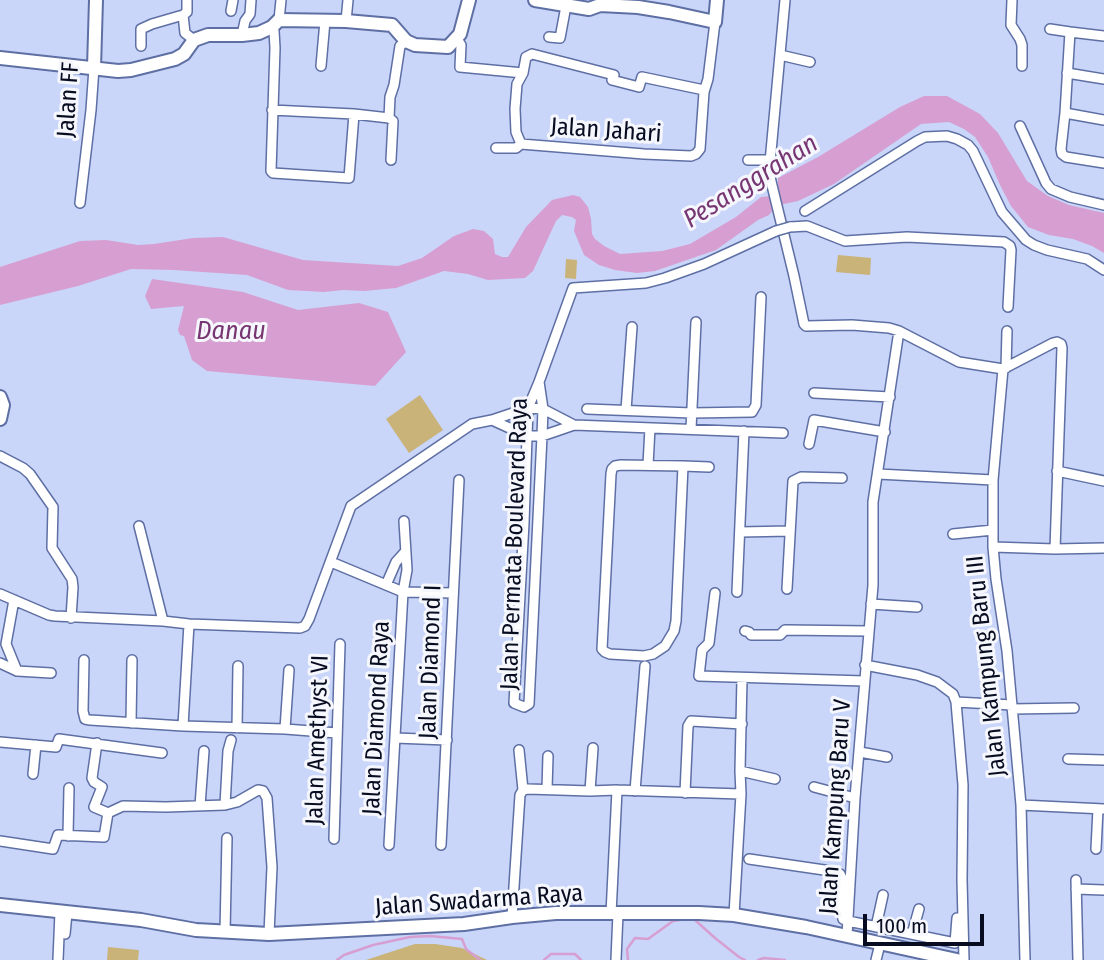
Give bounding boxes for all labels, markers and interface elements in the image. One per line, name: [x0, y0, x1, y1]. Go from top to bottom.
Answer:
street label: Jalan FF: [52, 61, 86, 139]
street label: Jalan Jahari: [549, 113, 663, 149]
water label: Pesanggrahan: [678, 128, 824, 236]
water label: Danau: [196, 316, 266, 348]
street label: Jalan Permata Boulevard Raya: [496, 397, 534, 691]
street label: Jalan Kampung Baru III: [961, 554, 1013, 778]
street label: Jalan Diamond I: [414, 584, 448, 740]
street label: Jalan Diamond Raya: [358, 620, 396, 816]
street label: Jalan Amethyst VI: [301, 654, 335, 826]
street label: Jalan Kampung Baru V: [814, 698, 858, 916]
street label: Jalan Swadarma Raya: [374, 879, 584, 923]
scale bar: [866, 900, 987, 944]
text: 100 m: [876, 913, 927, 939]

